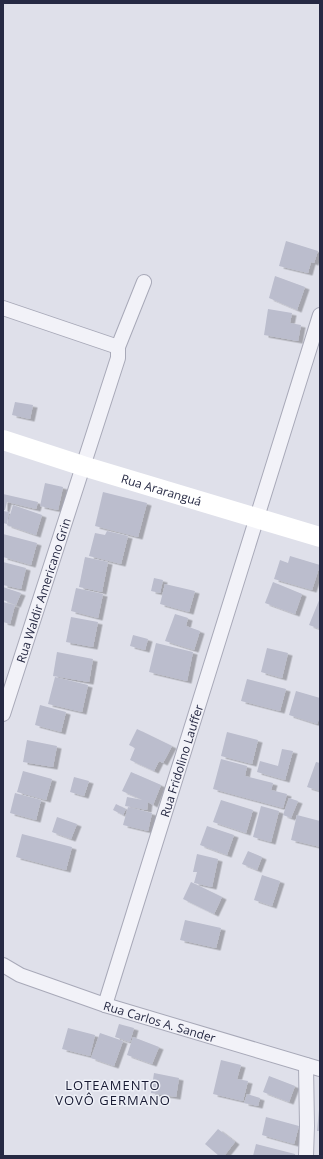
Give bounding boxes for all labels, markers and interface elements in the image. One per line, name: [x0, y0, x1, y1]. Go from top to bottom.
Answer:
street label: Rua Araranguá: [119, 469, 204, 510]
street label: Rua Waldir Americano Grin: [12, 516, 74, 665]
street label: Rua Fridolino Lauffer: [156, 702, 207, 819]
street label: Rua Carlos A. Sander: [102, 997, 218, 1046]
district label: LOTEAMENTO VOVÔ GERMANO: [55, 1076, 171, 1109]

